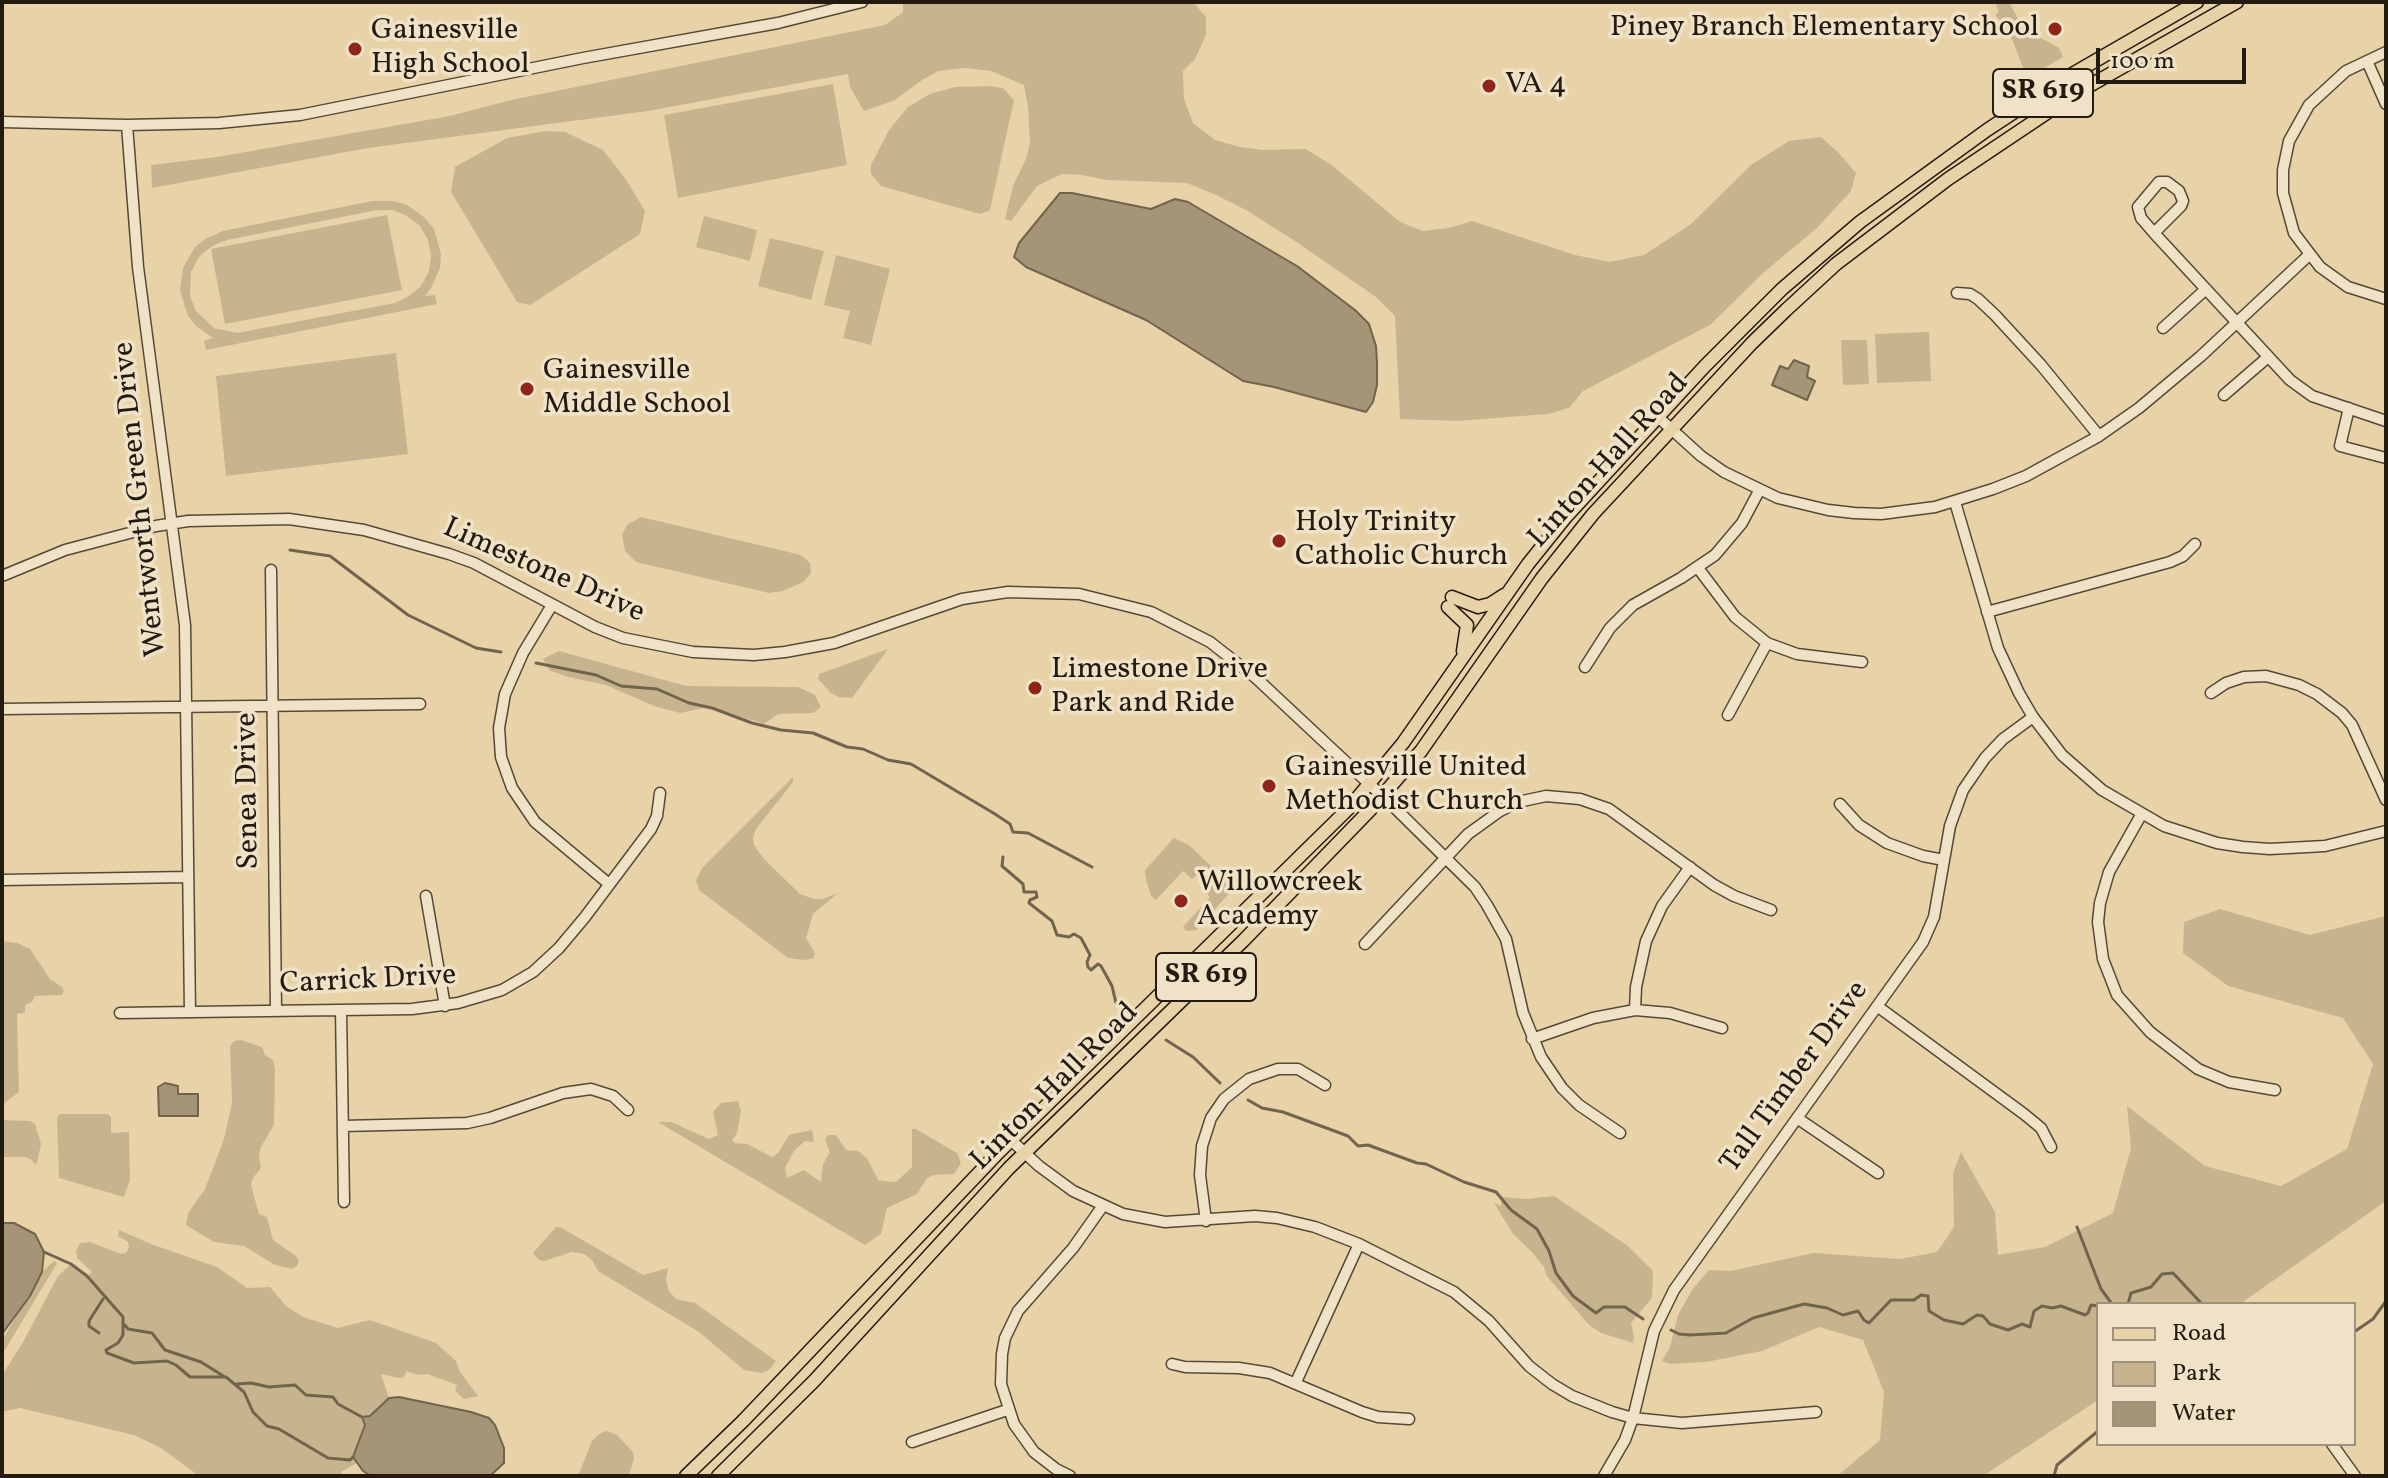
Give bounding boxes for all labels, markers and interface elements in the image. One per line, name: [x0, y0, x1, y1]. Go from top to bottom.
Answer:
place label: Piney Branch Elementary School: [1610, 11, 2039, 47]
place label: Gainesville High School: [371, 14, 530, 84]
marker: Piney Branch Elementary School: [2046, 20, 2064, 38]
scale bar: [2100, 32, 2250, 82]
marker: Gainesville High School: [346, 40, 364, 58]
text: 100 m: [2110, 45, 2175, 79]
place label: VA 4: [1505, 68, 1567, 104]
road number: SR 619: [1993, 69, 2093, 117]
marker: VA 4: [1480, 77, 1498, 95]
street label: Wentworth Green Drive: [108, 340, 176, 658]
place label: Gainesville Middle School: [543, 354, 731, 424]
street label: Linton Hall Road: [1522, 367, 1698, 557]
marker: Gainesville Middle School: [518, 380, 536, 398]
place label: Holy Trinity Catholic Church: [1295, 506, 1508, 576]
street label: Limestone Drive: [437, 511, 649, 633]
marker: Holy Trinity Catholic Church: [1270, 532, 1288, 550]
place label: Limestone Drive Park and Ride: [1051, 653, 1268, 724]
marker: Limestone Drive Park and Ride: [1026, 679, 1044, 697]
street label: Senea Drive: [231, 712, 269, 870]
place label: Gainesville United Methodist Church: [1285, 751, 1527, 822]
marker: Gainesville United Methodist Church: [1260, 777, 1278, 795]
place label: Willowcreek Academy: [1197, 866, 1363, 936]
marker: Willowcreek Academy: [1172, 892, 1190, 910]
road number: SR 619: [1156, 953, 1256, 1001]
street label: Carrick Drive: [279, 959, 457, 1005]
street label: Tall Timber Drive: [1714, 975, 1878, 1181]
street label: Linton Hall Road: [964, 996, 1148, 1180]
legend: [2096, 1302, 2356, 1446]
text: Road: [2172, 1317, 2226, 1351]
text: Park: [2172, 1357, 2221, 1391]
text: Water: [2172, 1397, 2236, 1431]

